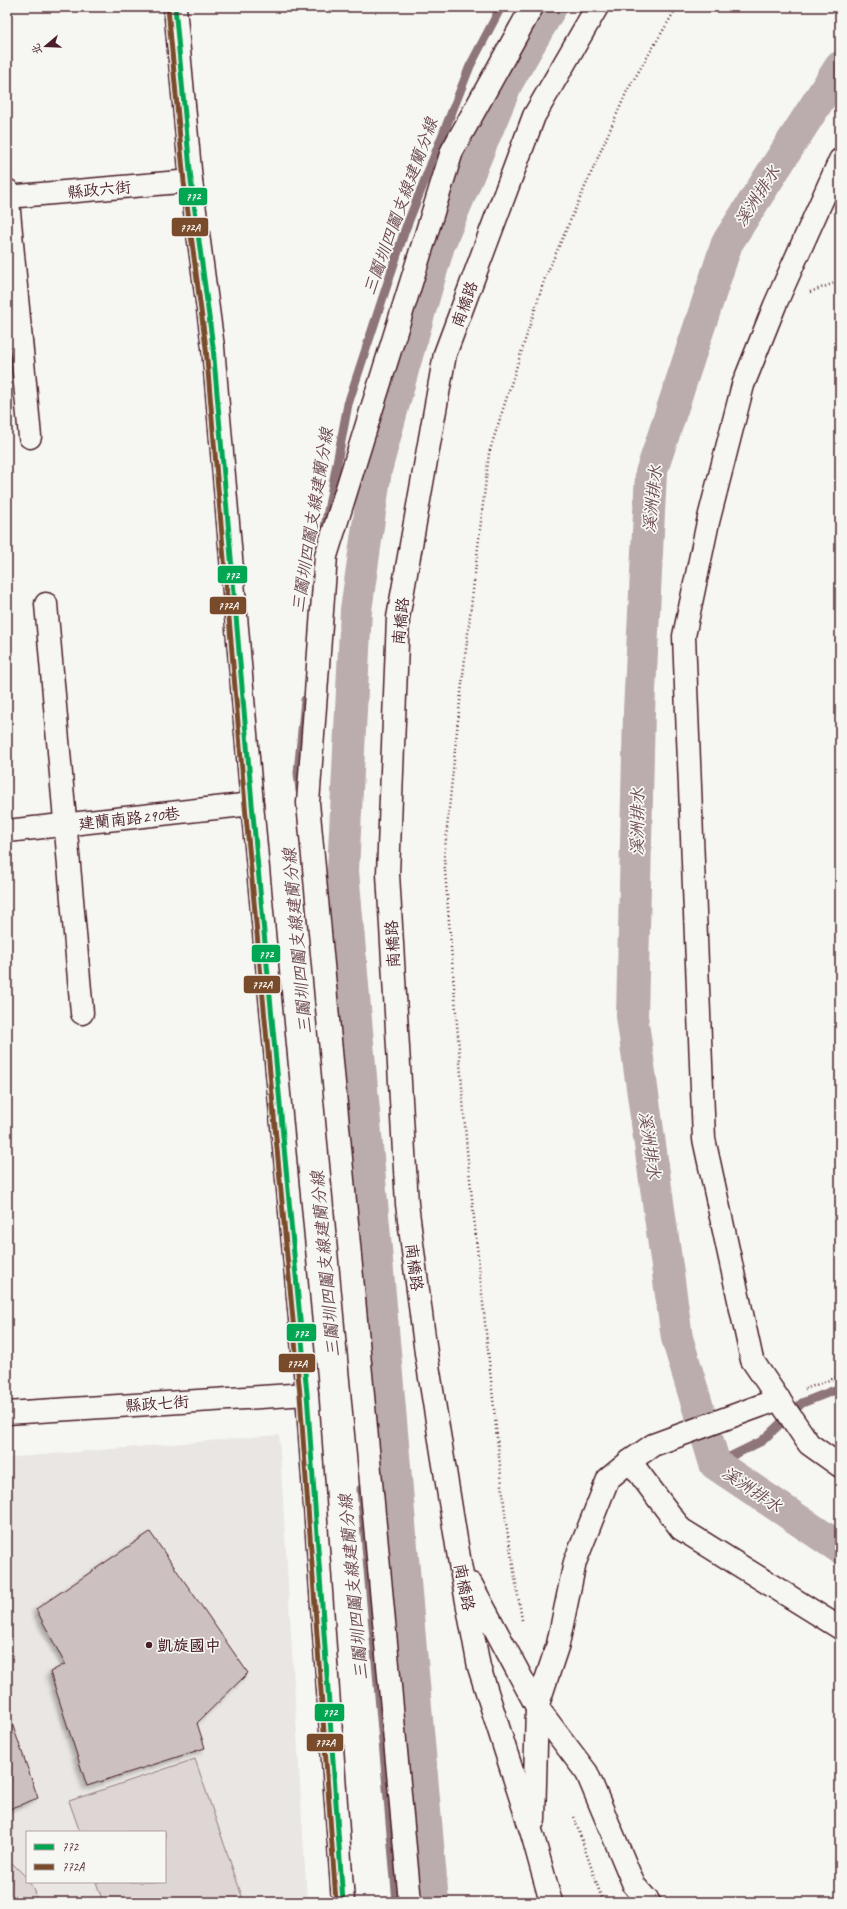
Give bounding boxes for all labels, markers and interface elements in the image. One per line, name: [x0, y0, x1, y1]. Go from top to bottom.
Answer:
north arrow: [26, 26, 66, 66]
text: 北: [28, 42, 45, 57]
water label: 三鬮圳四鬮支線建蘭分線: [359, 114, 443, 298]
water label: 溪洲排水: [730, 161, 785, 231]
street label: 縣政六街: [66, 177, 132, 203]
line badge: 772: [178, 187, 208, 206]
text: 772: [186, 189, 201, 203]
line badge: 772A: [171, 217, 209, 237]
text: 772A: [180, 220, 202, 234]
street label: 南橋路: [447, 278, 483, 330]
water label: 三鬮圳四鬮支線建蘭分線: [287, 425, 338, 614]
water label: 溪洲排水: [639, 463, 667, 534]
line badge: 772: [217, 565, 248, 584]
text: 772: [225, 568, 240, 582]
line badge: 772A: [209, 596, 247, 615]
street label: 南橋路: [389, 596, 413, 646]
text: 772A: [218, 598, 240, 612]
water label: 溪洲排水: [626, 787, 649, 856]
street label: 建蘭南路290巷: [78, 804, 181, 834]
water label: 三鬮圳四鬮支線建蘭分線: [279, 846, 316, 1035]
street label: 南橋路: [382, 919, 404, 968]
line badge: 772: [251, 944, 281, 963]
text: 772: [259, 947, 274, 961]
line badge: 772A: [243, 975, 281, 994]
text: 772A: [252, 977, 274, 991]
water label: 溪洲排水: [634, 1110, 665, 1181]
water label: 三鬮圳四鬮支線建蘭分線: [307, 1169, 344, 1358]
street label: 南橋路: [401, 1242, 427, 1292]
line badge: 772: [286, 1323, 317, 1342]
text: 772: [294, 1326, 309, 1340]
line badge: 772A: [278, 1353, 316, 1373]
text: 772A: [287, 1356, 309, 1370]
street label: 縣政七街: [124, 1392, 190, 1416]
water label: 溪洲排水: [718, 1462, 787, 1518]
water label: 三鬮圳四鬮支線建蘭分線: [335, 1492, 372, 1681]
street label: 南橋路: [450, 1562, 478, 1613]
place label: 凱旋國中: [157, 1636, 221, 1656]
marker: 凱旋國中: [144, 1640, 154, 1650]
line badge: 772: [314, 1703, 345, 1722]
text: 772: [323, 1705, 338, 1719]
line badge: 772A: [306, 1733, 344, 1752]
text: 772A: [315, 1735, 337, 1749]
legend: [26, 1831, 166, 1883]
text: 772: [62, 1839, 80, 1855]
text: 772A: [62, 1859, 85, 1875]

